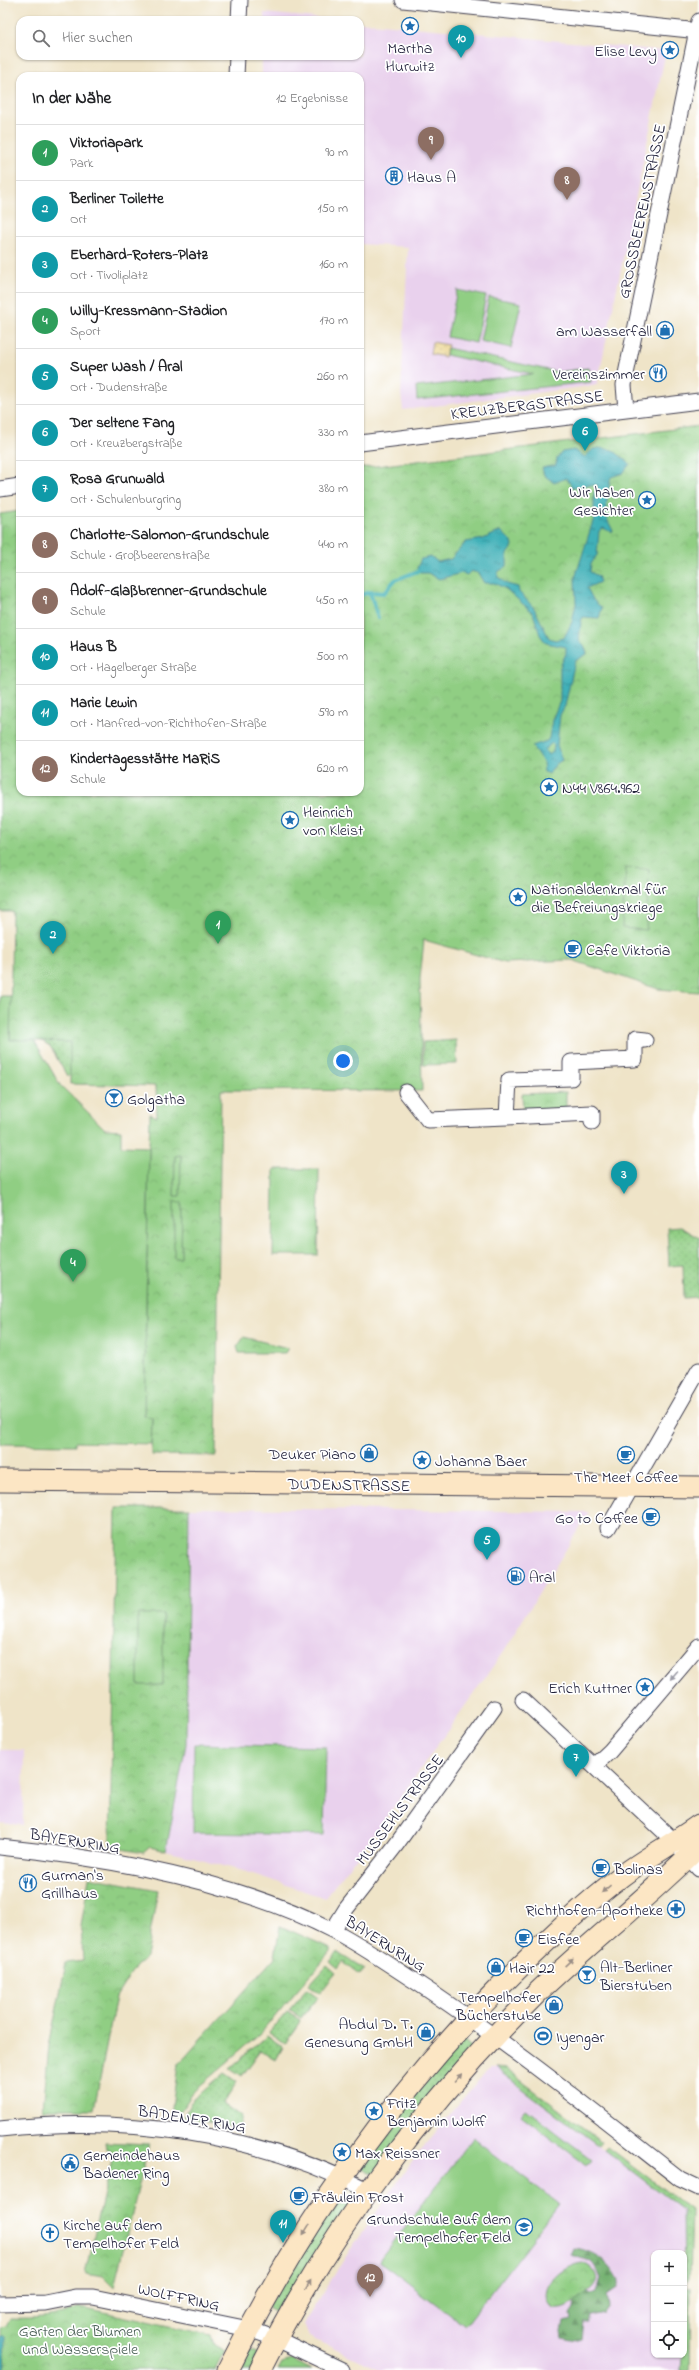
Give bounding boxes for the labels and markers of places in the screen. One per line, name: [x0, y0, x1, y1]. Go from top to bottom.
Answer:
place icon: Martha Hurwitz: [400, 16, 420, 36]
pin: 10: [448, 25, 474, 58]
place label: Martha Hurwitz: [386, 37, 435, 79]
place label: Elise Levy: [594, 40, 657, 64]
place icon: Elise Levy: [660, 40, 680, 60]
pin: 9: [418, 127, 444, 160]
building icon: Haus A: [384, 166, 404, 186]
place label: Haus A: [407, 166, 456, 190]
pin: 8: [554, 167, 580, 200]
place label: am Wasserfall: [556, 320, 652, 344]
shop icon: am Wasserfall: [655, 320, 675, 340]
place label: Vereinszimmer: [552, 363, 645, 387]
restaurant icon: Vereinszimmer: [648, 363, 668, 383]
pin: 6: [572, 418, 598, 451]
place label: Wir haben Gesichter: [569, 481, 634, 523]
place icon: Wir haben Gesichter: [637, 490, 657, 510]
place icon: N44 V864.962: [539, 777, 559, 797]
place label: N44 V864.962: [562, 777, 640, 801]
place label: Heinrich von Kleist: [303, 801, 364, 843]
place icon: Heinrich von Kleist: [280, 810, 300, 830]
place label: Nationaldenkmal für die Befreiungskriege: [531, 878, 667, 920]
place icon: Nationaldenkmal für die Befreiungskriege: [508, 887, 528, 907]
pin: 1: [205, 911, 231, 944]
pin: 2: [40, 921, 66, 954]
cafe icon: Cafe Viktoria: [563, 939, 583, 959]
place label: Cafe Viktoria: [586, 939, 670, 963]
bar icon: Golgatha: [104, 1088, 124, 1108]
place label: Golgatha: [127, 1088, 185, 1112]
pin: 3: [611, 1161, 637, 1194]
pin: 4: [60, 1249, 86, 1282]
place label: Deuker Piano: [268, 1443, 356, 1467]
shop icon: Deuker Piano: [359, 1443, 379, 1463]
cafe icon: The Meet Coffee: [616, 1445, 636, 1465]
place icon: Johanna Baer: [412, 1450, 432, 1470]
place label: Johanna Baer: [435, 1450, 527, 1474]
place label: The Meet Coffee: [574, 1466, 679, 1490]
place label: Go to Coffee: [555, 1507, 639, 1531]
cafe icon: Go to Coffee: [641, 1507, 661, 1527]
pin: 5: [474, 1527, 500, 1560]
fuel station icon: Aral: [506, 1566, 526, 1586]
place label: Aral: [529, 1566, 555, 1590]
place label: Erich Kuttner: [548, 1677, 632, 1701]
place icon: Erich Kuttner: [635, 1677, 655, 1697]
pin: 7: [563, 1744, 589, 1777]
cafe icon: Bolinas: [591, 1858, 611, 1878]
place label: Bolinas: [613, 1858, 663, 1882]
place label: Gurman's Grillhaus: [41, 1864, 104, 1906]
restaurant icon: Gurman's Grillhaus: [18, 1873, 38, 1893]
place label: Richthofen-Apotheke: [526, 1899, 664, 1923]
pharmacy icon: Richthofen-Apotheke: [666, 1899, 686, 1919]
cafe icon: Eisfee: [514, 1928, 534, 1948]
place label: Eisfee: [537, 1928, 580, 1952]
place label: Alt-Berliner Bierstuben: [599, 1956, 672, 1998]
shop icon: Hair 22: [486, 1957, 506, 1977]
place label: Hair 22: [509, 1957, 555, 1981]
bar icon: Alt-Berliner Bierstuben: [577, 1965, 597, 1985]
place label: Tempelhofer Bücherstube: [455, 1986, 542, 2028]
shop icon: Tempelhofer Bücherstube: [544, 1995, 564, 2015]
place label: Abdul D. T. Genesung GmbH: [304, 2013, 413, 2055]
shop icon: Abdul D. T. Genesung GmbH: [416, 2022, 436, 2042]
sports icon: Iyengar: [533, 2026, 553, 2046]
place label: Iyengar: [556, 2026, 605, 2050]
place label: Fritz Benjamin Wolff: [386, 2092, 487, 2134]
place icon: Fritz Benjamin Wolff: [364, 2101, 384, 2121]
place icon: Max Reissner: [332, 2142, 352, 2162]
place label: Max Reissner: [355, 2142, 440, 2166]
place label: Gemeindehaus Badener Ring: [82, 2144, 180, 2186]
public building icon: Gemeindehaus Badener Ring: [60, 2153, 80, 2173]
cafe icon: Fräulein Frost: [289, 2186, 309, 2206]
place label: Fräulein Frost: [311, 2186, 404, 2210]
place label: Grundschule auf dem Tempelhofer Feld: [366, 2208, 511, 2250]
pin: 11: [270, 2210, 296, 2243]
place label: Kirche auf dem Tempelhofer Feld: [63, 2214, 179, 2256]
school or university icon: Grundschule auf dem Tempelhofer Feld: [514, 2217, 534, 2237]
church icon: Kirche auf dem Tempelhofer Feld: [40, 2223, 60, 2243]
pin: 12: [357, 2264, 383, 2297]

